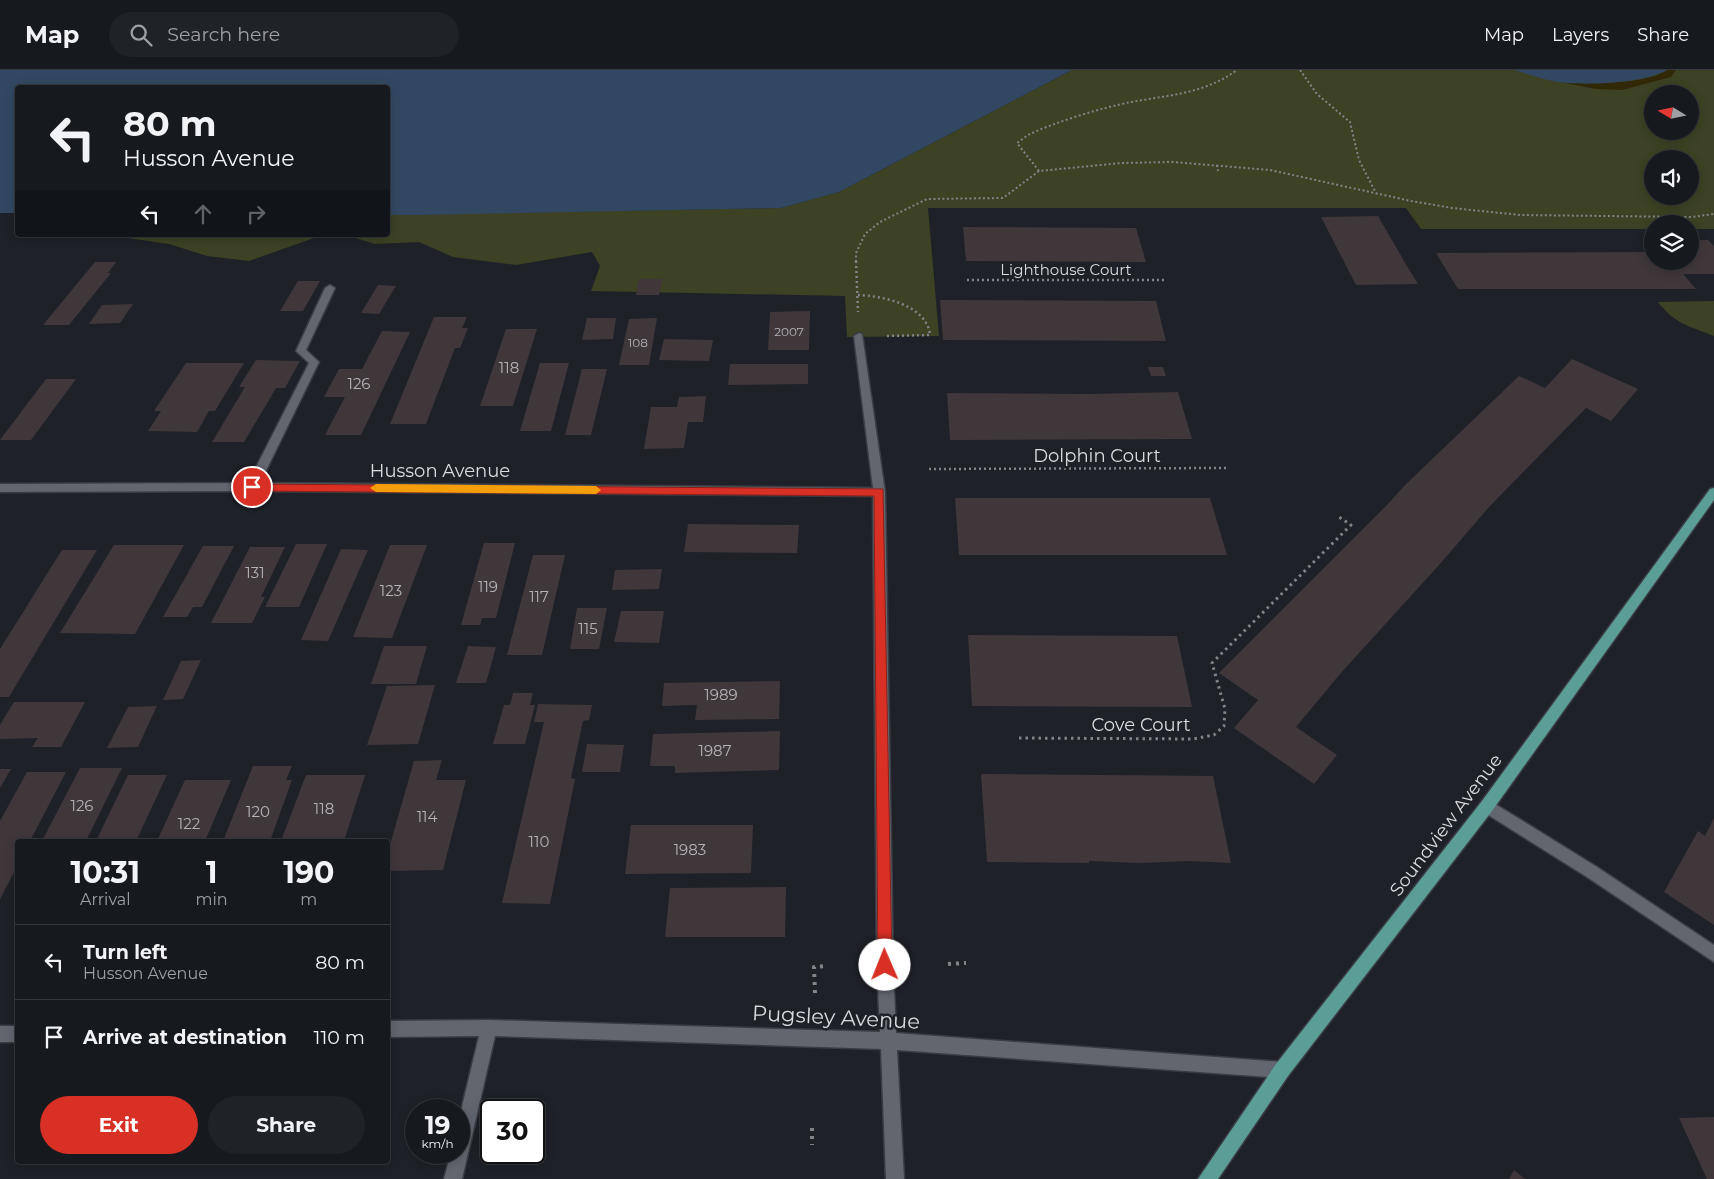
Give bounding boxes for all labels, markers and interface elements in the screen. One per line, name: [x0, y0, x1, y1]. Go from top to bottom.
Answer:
search box: [109, 12, 459, 57]
text: Map: [25, 20, 79, 49]
icon: search: [127, 21, 155, 49]
text: Search here: [167, 23, 280, 46]
text: Map: [1484, 24, 1524, 46]
text: Layers: [1552, 24, 1609, 46]
text: Share: [1637, 24, 1689, 46]
north arrow: [1644, 85, 1699, 140]
map controls: [1644, 85, 1699, 270]
text: 80 m: [123, 102, 217, 145]
icon: left: [40, 105, 105, 170]
text: Husson Avenue: [123, 145, 295, 172]
button: sound: [1644, 150, 1699, 205]
icon: left: [136, 200, 164, 228]
icon: ahead: [189, 200, 217, 228]
icon: right: [242, 200, 270, 228]
button: layers: [1644, 215, 1699, 270]
street label: Lighthouse Court: [1000, 260, 1132, 279]
house number: 2007: [774, 324, 804, 339]
house number: 108: [628, 335, 648, 350]
house number: 118: [499, 358, 519, 377]
house number: 126: [347, 374, 371, 393]
street label: Dolphin Court: [1033, 445, 1161, 467]
street label: Husson Avenue: [370, 460, 510, 482]
pin: [231, 466, 273, 508]
icon: arrive: [238, 473, 266, 501]
house number: 131: [245, 563, 265, 582]
house number: 119: [478, 577, 498, 596]
house number: 123: [380, 581, 402, 600]
house number: 117: [529, 587, 549, 606]
house number: 115: [578, 619, 598, 638]
house number: 1989: [704, 685, 738, 704]
street label: Cove Court: [1092, 714, 1190, 736]
house number: 1987: [699, 741, 732, 760]
street label: Soundview Avenue: [1385, 749, 1507, 901]
house number: 126: [70, 796, 94, 815]
house number: 118: [314, 799, 334, 818]
house number: 120: [246, 802, 270, 821]
house number: 114: [417, 807, 437, 826]
house number: 122: [178, 814, 200, 833]
house number: 110: [529, 832, 549, 851]
house number: 1983: [674, 840, 706, 859]
text: 10:31: [71, 854, 140, 891]
text: 1: [206, 854, 218, 891]
text: 190: [283, 854, 334, 891]
text: Arrival: [80, 890, 131, 909]
text: min: [196, 890, 228, 909]
text: m: [300, 890, 317, 909]
position arrow: [858, 938, 910, 990]
text: Turn left: [83, 941, 168, 964]
icon: left: [40, 948, 68, 976]
text: 80 m: [315, 951, 365, 974]
text: Husson Avenue: [83, 964, 208, 983]
street label: Pugsley Avenue: [751, 1000, 921, 1034]
icon: arrive: [40, 1023, 68, 1051]
text: Arrive at destination: [83, 1026, 287, 1049]
text: 110 m: [314, 1026, 365, 1049]
button: Exit: [40, 1096, 198, 1154]
button: Share: [208, 1096, 365, 1154]
speed limit sign: 30: [480, 1099, 545, 1164]
text: 19: [425, 1110, 450, 1140]
text: km/h: [421, 1136, 454, 1151]

